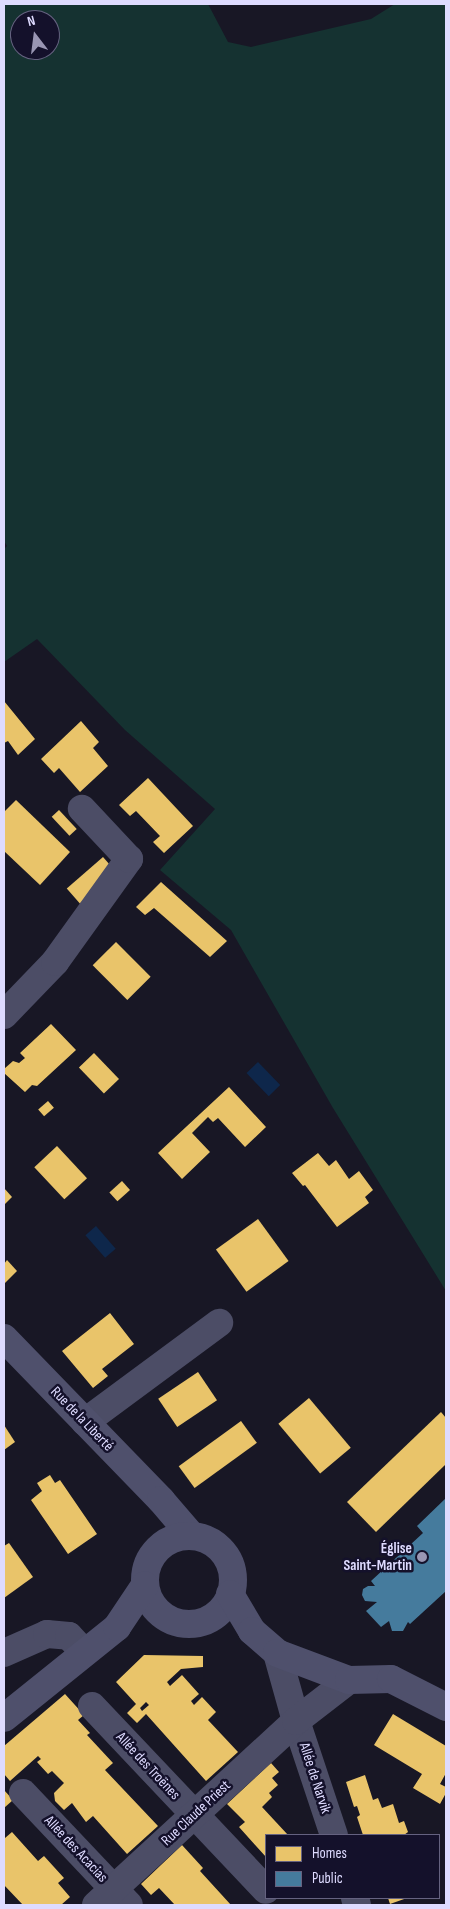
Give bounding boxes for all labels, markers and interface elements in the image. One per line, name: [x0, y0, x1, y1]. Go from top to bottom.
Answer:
north arrow: [10, 10, 60, 60]
text: N: [25, 12, 37, 30]
street label: Rue de la Liberté: [47, 1383, 117, 1455]
place label: Église Saint-Martin: [343, 1539, 412, 1574]
marker: Église Saint-Martin: [416, 1551, 428, 1563]
street label: Allée des Troënes: [112, 1728, 184, 1804]
street label: Allée de Narvik: [295, 1740, 335, 1816]
street label: Rue Claude Priest: [158, 1776, 234, 1850]
street label: Allée des Acacias: [40, 1812, 112, 1886]
legend: [265, 1834, 440, 1899]
text: Homes: [312, 1844, 347, 1863]
text: Public: [312, 1869, 343, 1888]

